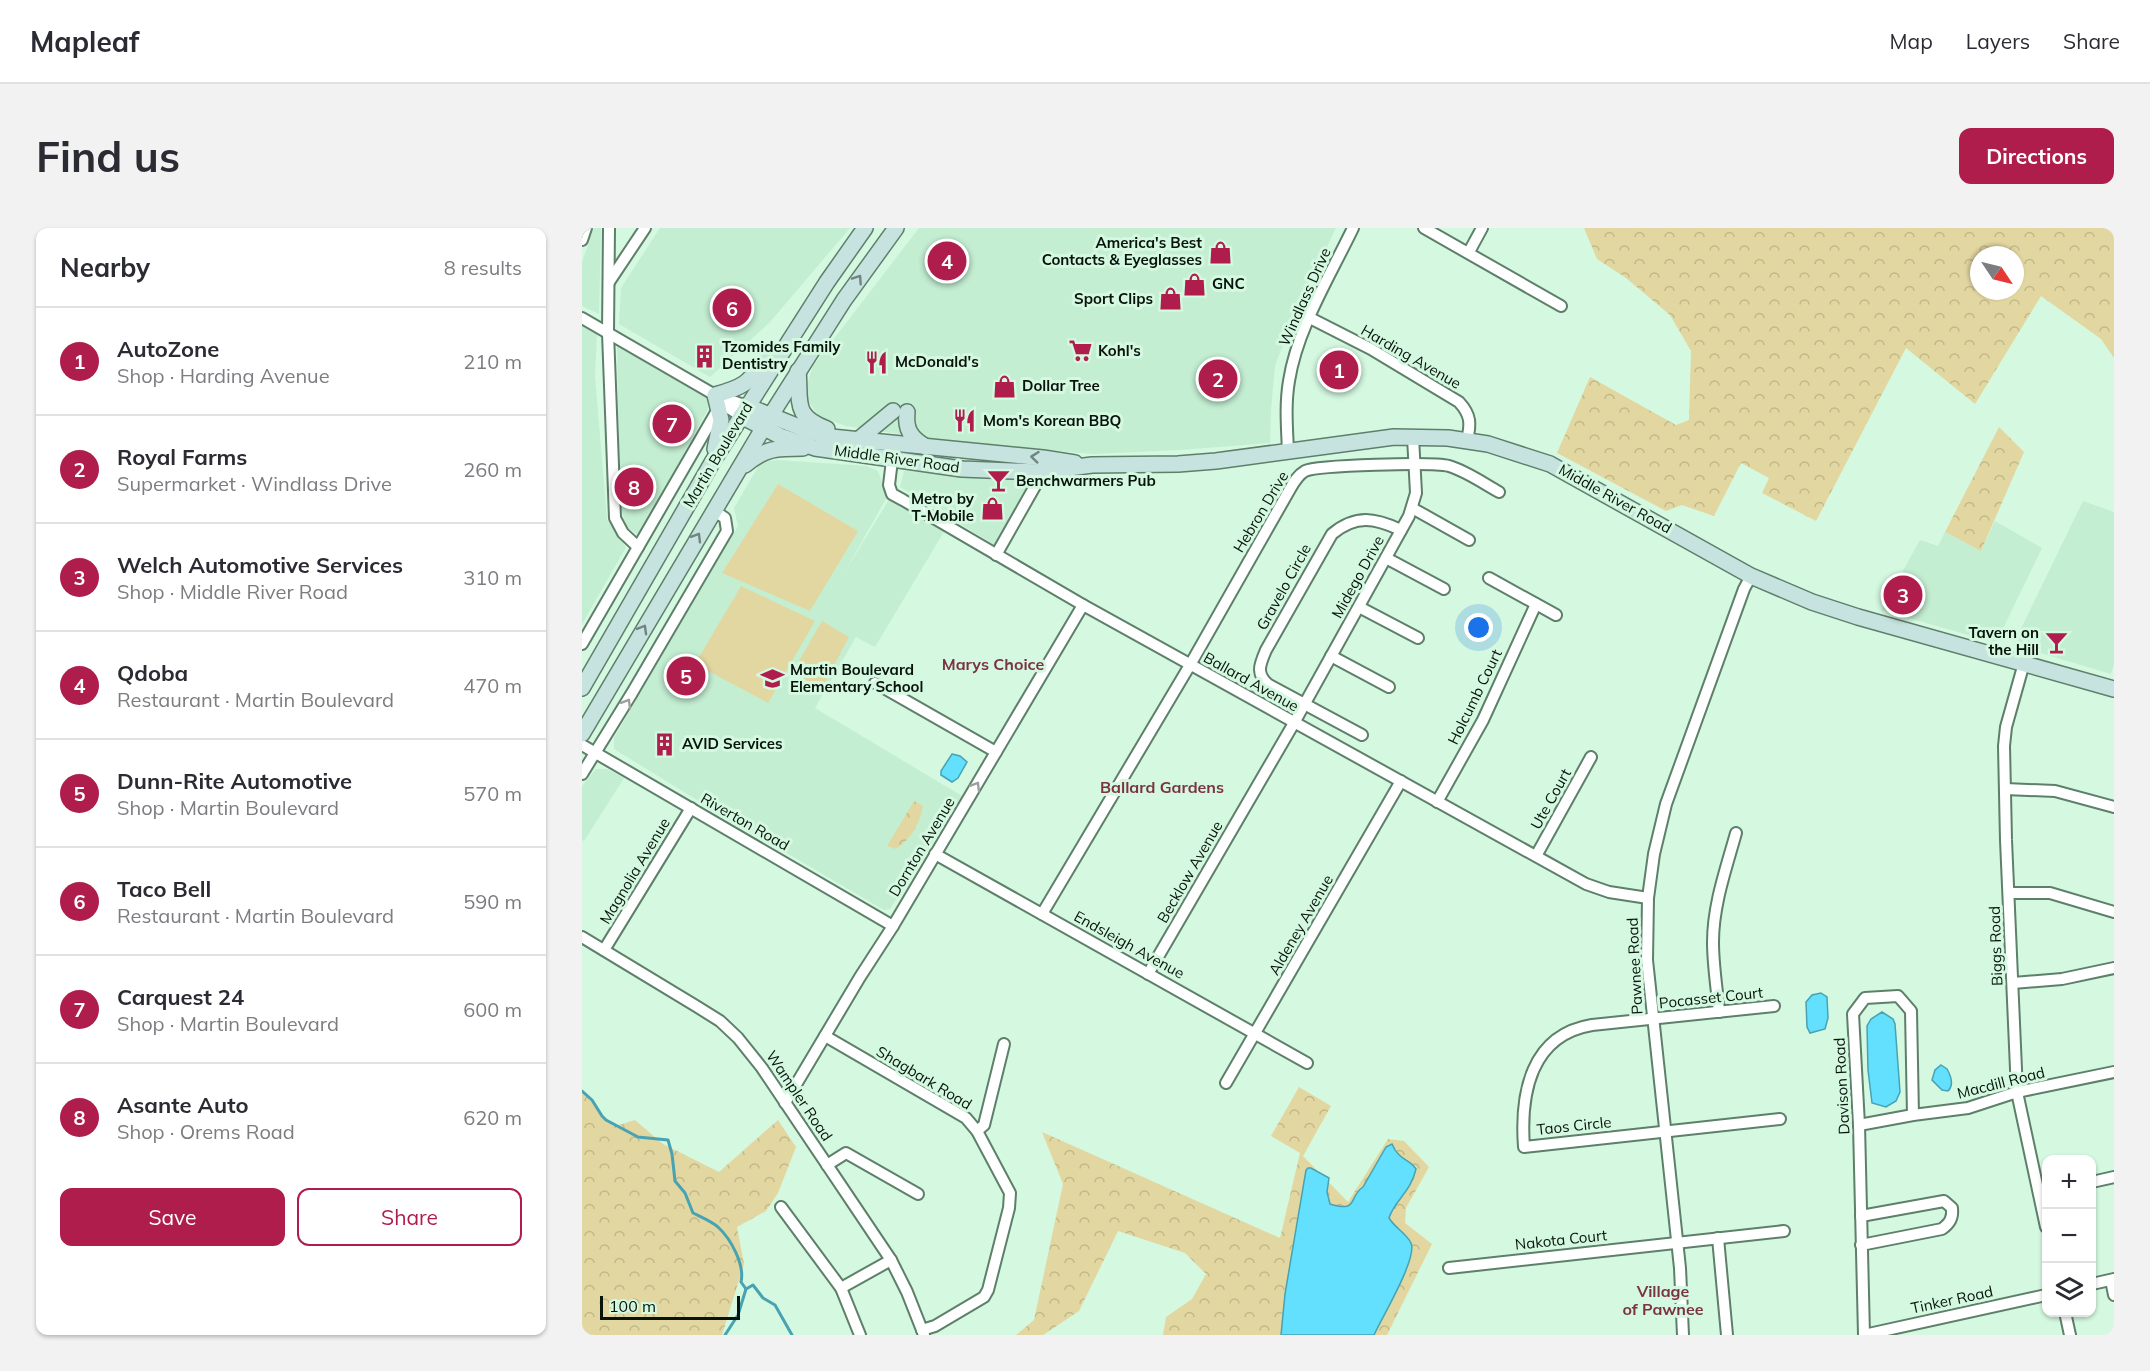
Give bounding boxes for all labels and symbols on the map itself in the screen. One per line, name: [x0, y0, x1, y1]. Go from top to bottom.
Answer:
place label: America's Best Contacts & Eyeglasses: [1042, 233, 1202, 269]
pin: 4: [928, 238, 967, 284]
shop icon: America's Best Contacts & Eyeglasses: [1207, 239, 1233, 265]
street label: Windlass Drive: [1274, 245, 1335, 349]
north arrow: [1970, 246, 2024, 300]
shop icon: GNC: [1181, 271, 1207, 297]
place label: GNC: [1212, 274, 1245, 293]
one-way arrow: [851, 275, 862, 286]
pin: 6: [712, 286, 752, 331]
shop icon: Sport Clips: [1158, 286, 1184, 312]
place label: Sport Clips: [1074, 289, 1153, 308]
street label: Harding Avenue: [1358, 320, 1465, 393]
place label: Tzomides Family Dentistry: [722, 337, 841, 373]
supermarket icon: Kohl's: [1067, 338, 1093, 364]
place label: Kohl's: [1098, 341, 1141, 360]
building icon: Tzomides Family Dentistry: [691, 343, 717, 369]
pin: 1: [1320, 348, 1359, 392]
restaurant icon: McDonald's: [864, 349, 890, 375]
place label: McDonald's: [895, 352, 979, 371]
pin: 2: [1198, 356, 1238, 402]
shop icon: Dollar Tree: [991, 373, 1017, 399]
place label: Dollar Tree: [1022, 376, 1100, 395]
street label: Martin Boulevard: [679, 399, 756, 511]
pin: 7: [652, 402, 692, 446]
restaurant icon: Mom's Korean BBQ: [952, 408, 978, 434]
place label: Mom's Korean BBQ: [983, 411, 1121, 430]
street label: Middle River Road: [833, 440, 961, 477]
one-way arrow: [1030, 451, 1039, 464]
street label: Middle River Road: [1555, 460, 1675, 537]
pin: 8: [614, 464, 654, 510]
bar icon: Benchwarmers Pub: [985, 468, 1011, 494]
street label: Hebron Drive: [1229, 468, 1292, 556]
place label: Benchwarmers Pub: [1016, 471, 1156, 490]
place label: Metro by T-Mobile: [911, 489, 975, 525]
shop icon: Metro by T-Mobile: [979, 495, 1005, 521]
street label: Midego Drive: [1327, 532, 1388, 621]
one-way arrow: [690, 533, 701, 543]
street label: Gravelo Circle: [1252, 540, 1315, 633]
pin: 3: [1884, 572, 1922, 617]
your location: [1464, 613, 1493, 642]
place label: Tavern on the Hill: [1968, 623, 2039, 659]
one-way arrow: [635, 625, 647, 635]
bar icon: Tavern on the Hill: [2044, 629, 2070, 655]
street label: Holcumb Court: [1443, 646, 1506, 748]
street label: Ballard Avenue: [1200, 648, 1302, 716]
pin: 5: [666, 654, 706, 698]
district label: Marys Choice: [942, 654, 1044, 674]
place label: Martin Boulevard Elementary School: [790, 660, 923, 696]
school or university icon: Martin Boulevard Elementary School: [759, 666, 785, 692]
one-way arrow: [619, 699, 631, 709]
building icon: AVID Services: [651, 731, 677, 757]
place label: AVID Services: [682, 734, 782, 753]
street label: Ute Court: [1526, 765, 1575, 832]
district label: Ballard Gardens: [1100, 777, 1224, 797]
one-way arrow: [969, 781, 980, 792]
street label: Riverton Road: [698, 789, 793, 855]
street label: Dornton Avenue: [884, 794, 959, 900]
street label: Magnolia Avenue: [595, 814, 674, 927]
street label: Becklow Avenue: [1153, 817, 1226, 926]
street label: Aldeney Avenue: [1264, 871, 1337, 978]
street label: Endsleigh Avenue: [1071, 906, 1188, 983]
street label: Biggs Road: [1985, 906, 2006, 986]
street label: Pawnee Road: [1622, 917, 1647, 1015]
street label: Pocasset Court: [1658, 983, 1764, 1012]
street label: Davison Road: [1829, 1037, 1854, 1135]
street label: Shagbark Road: [873, 1042, 975, 1114]
street label: Wampler Road: [762, 1047, 837, 1144]
street label: Macdill Road: [1955, 1062, 2047, 1103]
street label: Taos Circle: [1536, 1112, 1612, 1139]
street label: Nakota Court: [1514, 1225, 1608, 1254]
district label: Village of Pawnee: [1622, 1281, 1704, 1319]
street label: Tinker Road: [1909, 1282, 1995, 1317]
scale bar: [600, 1293, 740, 1320]

